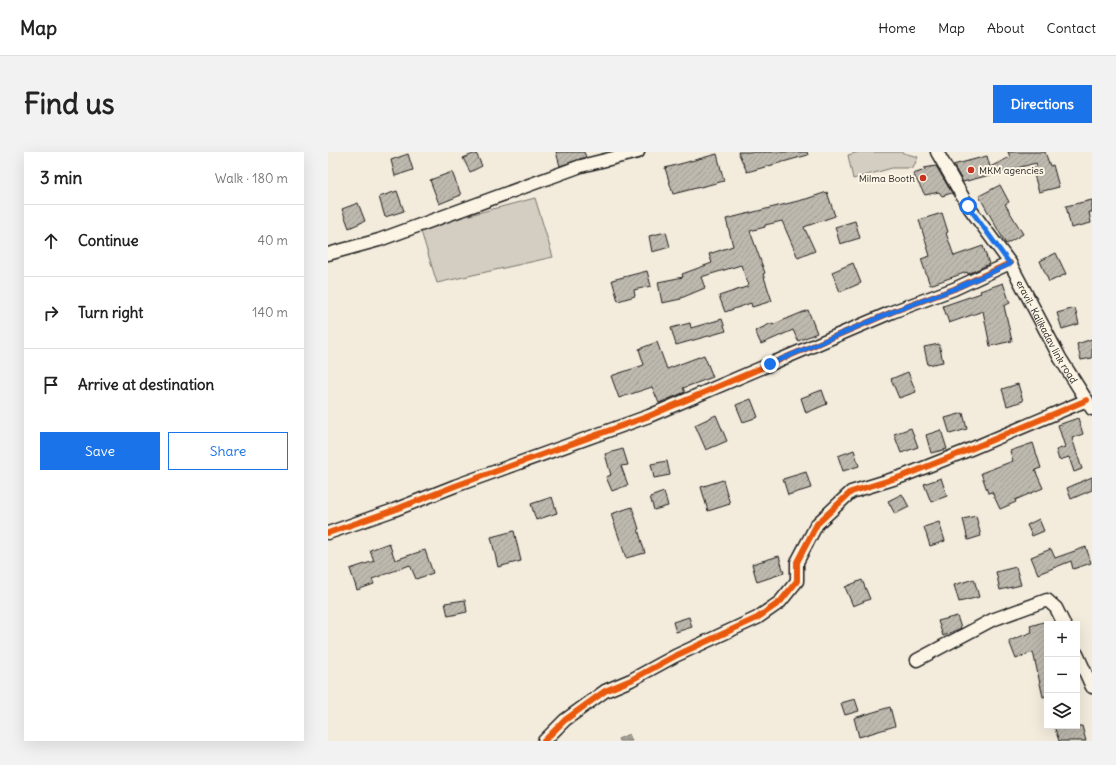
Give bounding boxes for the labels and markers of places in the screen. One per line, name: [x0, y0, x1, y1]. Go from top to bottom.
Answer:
place label: MKM agencies: [979, 164, 1044, 177]
marker: MKM agencies: [966, 165, 976, 175]
place label: Milma Booth: [859, 172, 915, 185]
marker: Milma Booth: [918, 173, 928, 183]

